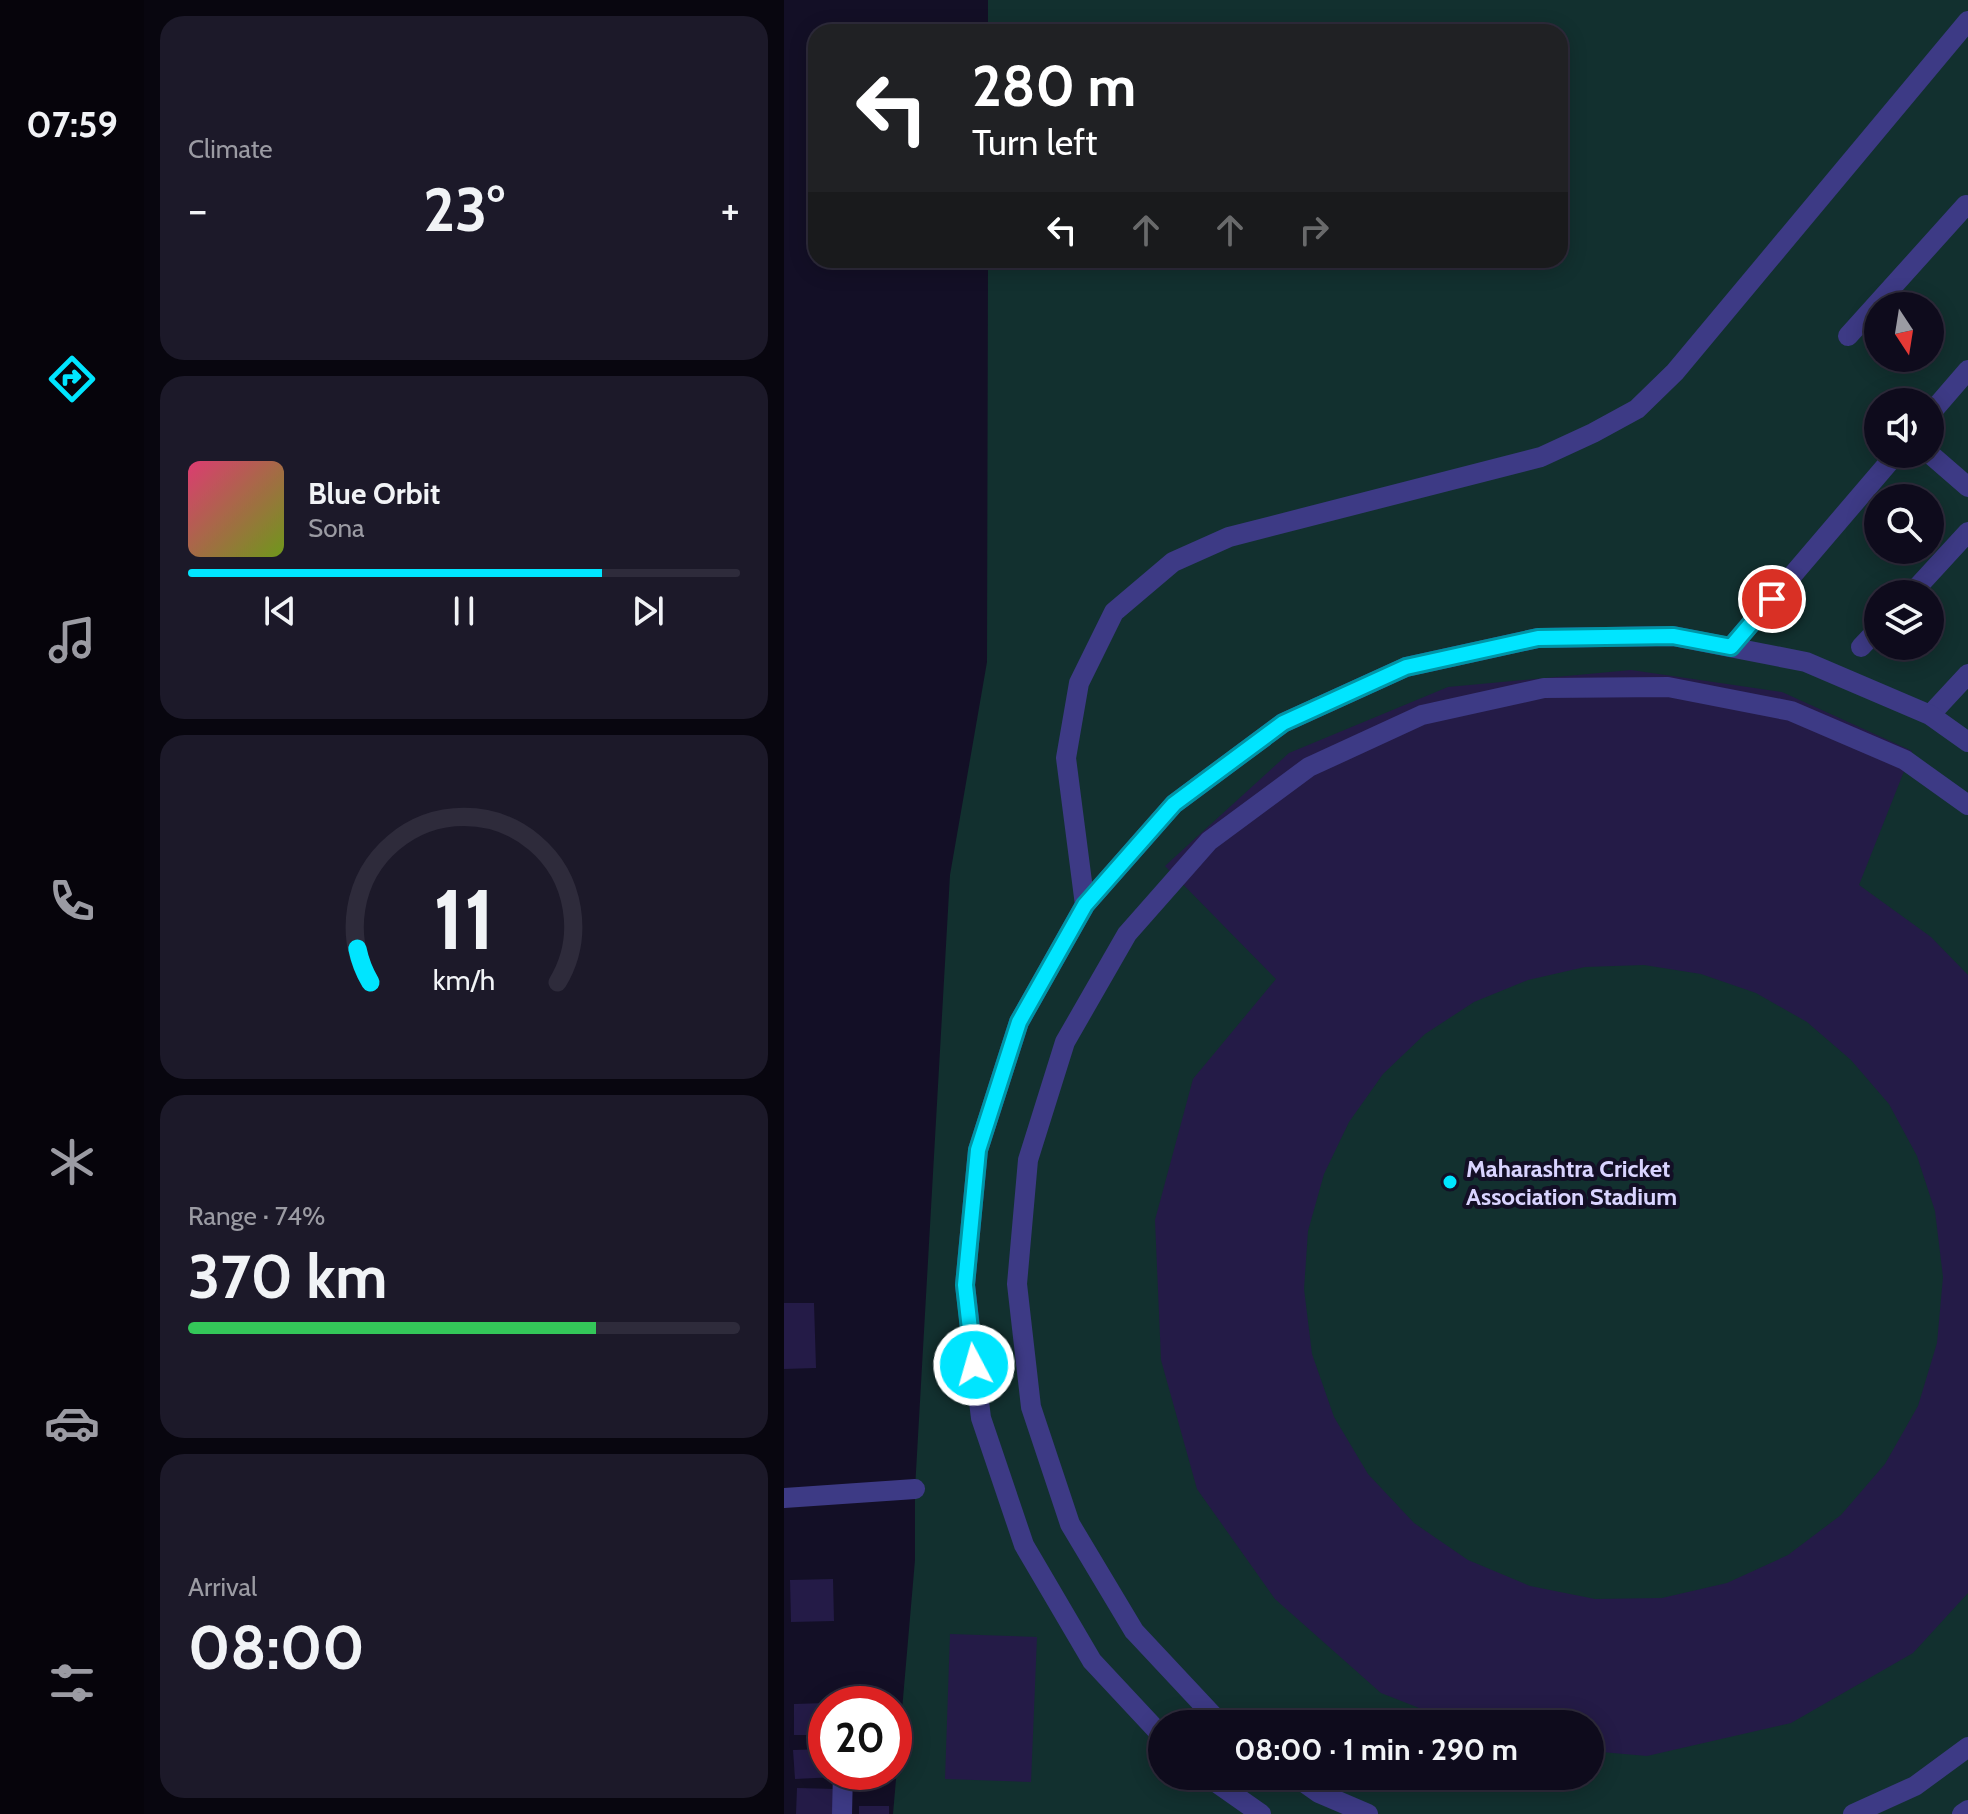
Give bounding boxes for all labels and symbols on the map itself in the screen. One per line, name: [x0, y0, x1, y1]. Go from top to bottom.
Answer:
north arrow: [1864, 292, 1944, 372]
pin: [1738, 565, 1806, 633]
place label: Maharashtra Cricket Association Stadium: [1466, 1154, 1677, 1211]
marker: Maharashtra Cricket Association Stadium: [1441, 1173, 1459, 1191]
position arrow: [932, 1323, 1016, 1407]
speed limit sign: 20: [808, 1686, 912, 1790]

